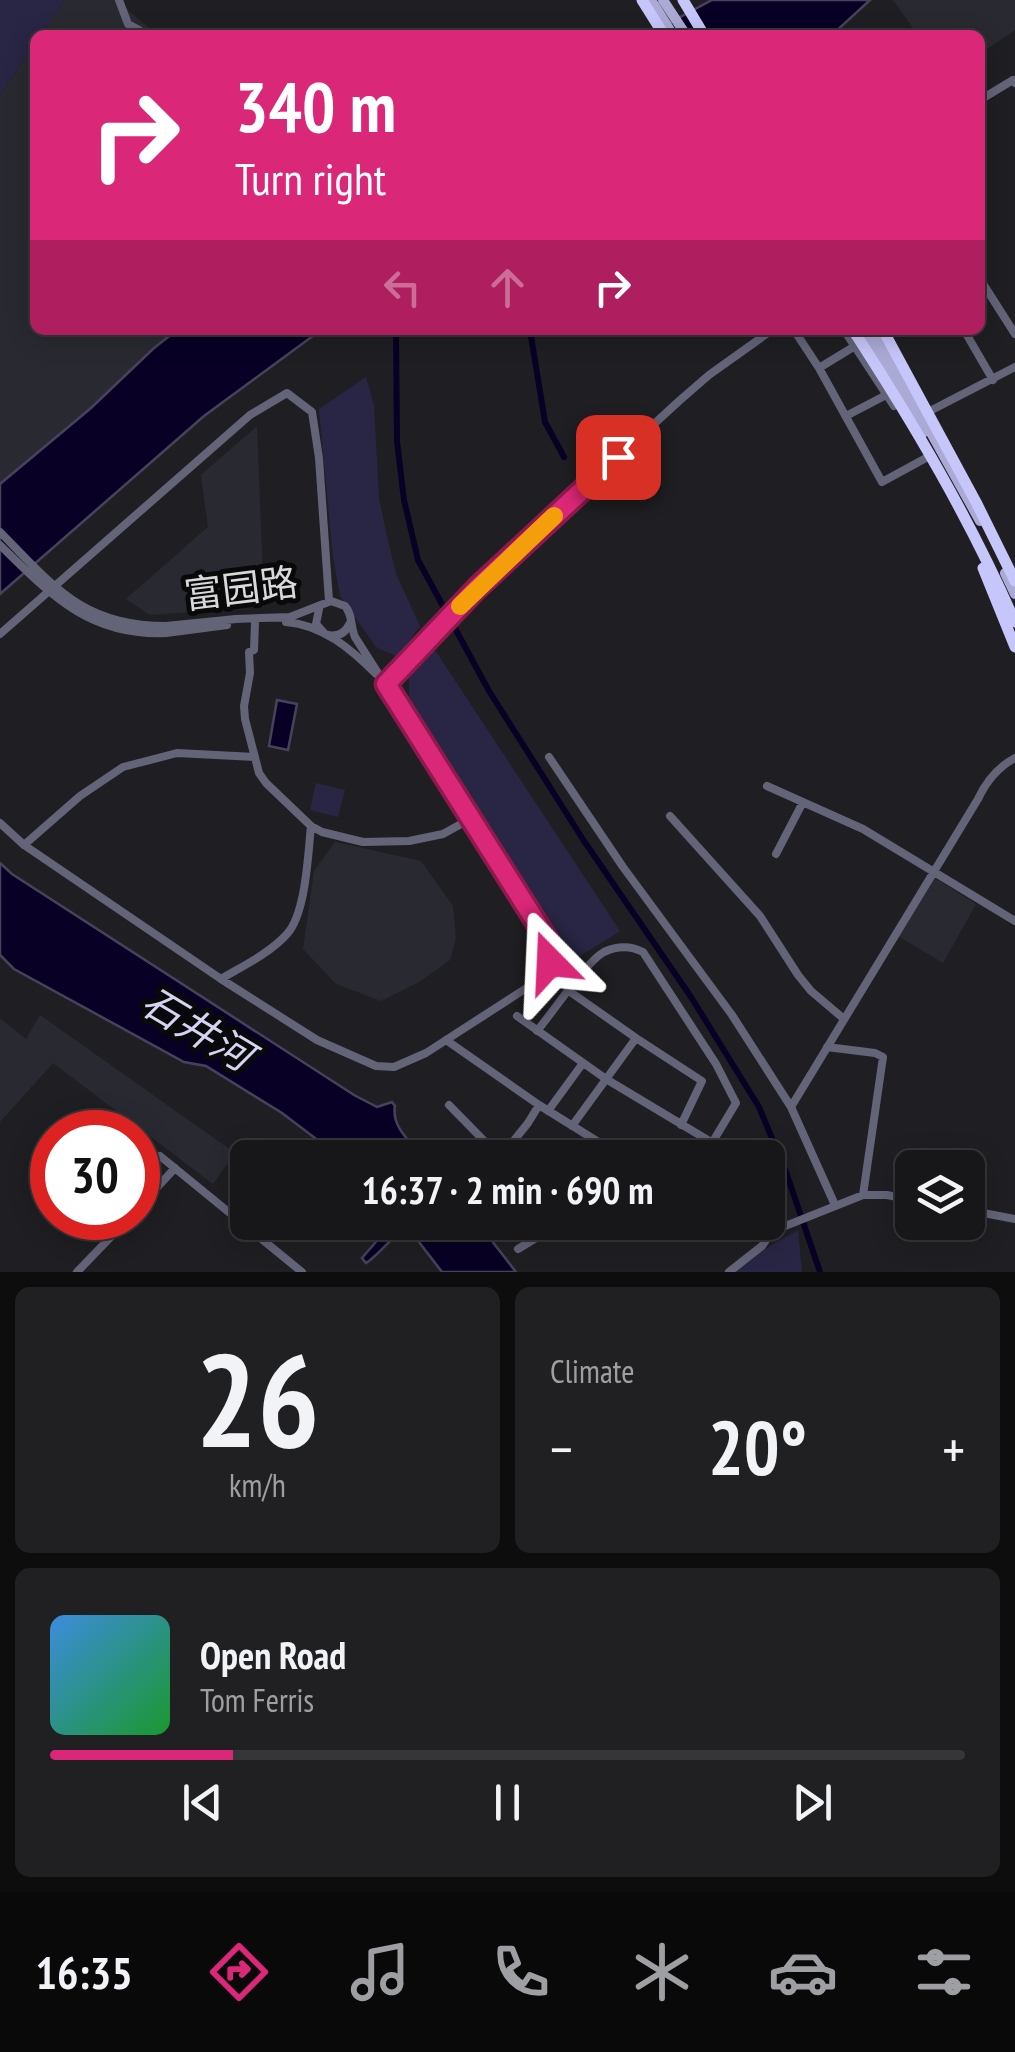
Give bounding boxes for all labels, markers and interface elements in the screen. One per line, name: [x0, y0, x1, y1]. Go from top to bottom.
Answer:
text: 340 m: [235, 61, 396, 151]
icon: right: [70, 70, 200, 200]
text: Turn right: [235, 149, 386, 207]
icon: left: [375, 260, 430, 315]
icon: ahead: [480, 260, 535, 315]
icon: right: [585, 260, 640, 315]
pin: [576, 415, 661, 500]
icon: arrive: [591, 430, 646, 485]
street label: 富园路: [181, 556, 300, 619]
position arrow: [498, 910, 602, 1014]
water label: 石井河: [133, 975, 268, 1085]
speed limit sign: 30: [30, 1110, 160, 1240]
map controls: [895, 1150, 985, 1240]
button: layers: [895, 1150, 985, 1240]
text: 16:37 · 2 min · 690 m: [361, 1165, 654, 1214]
text: 26: [195, 1315, 320, 1483]
text: Climate: [550, 1350, 634, 1392]
text: 20°: [708, 1399, 807, 1496]
text: −: [550, 1413, 573, 1484]
text: +: [942, 1413, 965, 1484]
text: km/h: [229, 1464, 286, 1506]
text: Open Road: [200, 1630, 346, 1679]
text: Tom Ferris: [200, 1679, 314, 1721]
icon: previous: [175, 1775, 230, 1830]
icon: pause: [480, 1775, 535, 1830]
icon: next: [785, 1775, 840, 1830]
icon: directions: [204, 1937, 274, 2007]
icon: music: [345, 1937, 415, 2007]
icon: phone: [486, 1937, 556, 2007]
icon: climate: [627, 1937, 697, 2007]
icon: car: [768, 1937, 838, 2007]
icon: filters: [909, 1937, 979, 2007]
text: 16:35: [36, 1943, 133, 2001]

